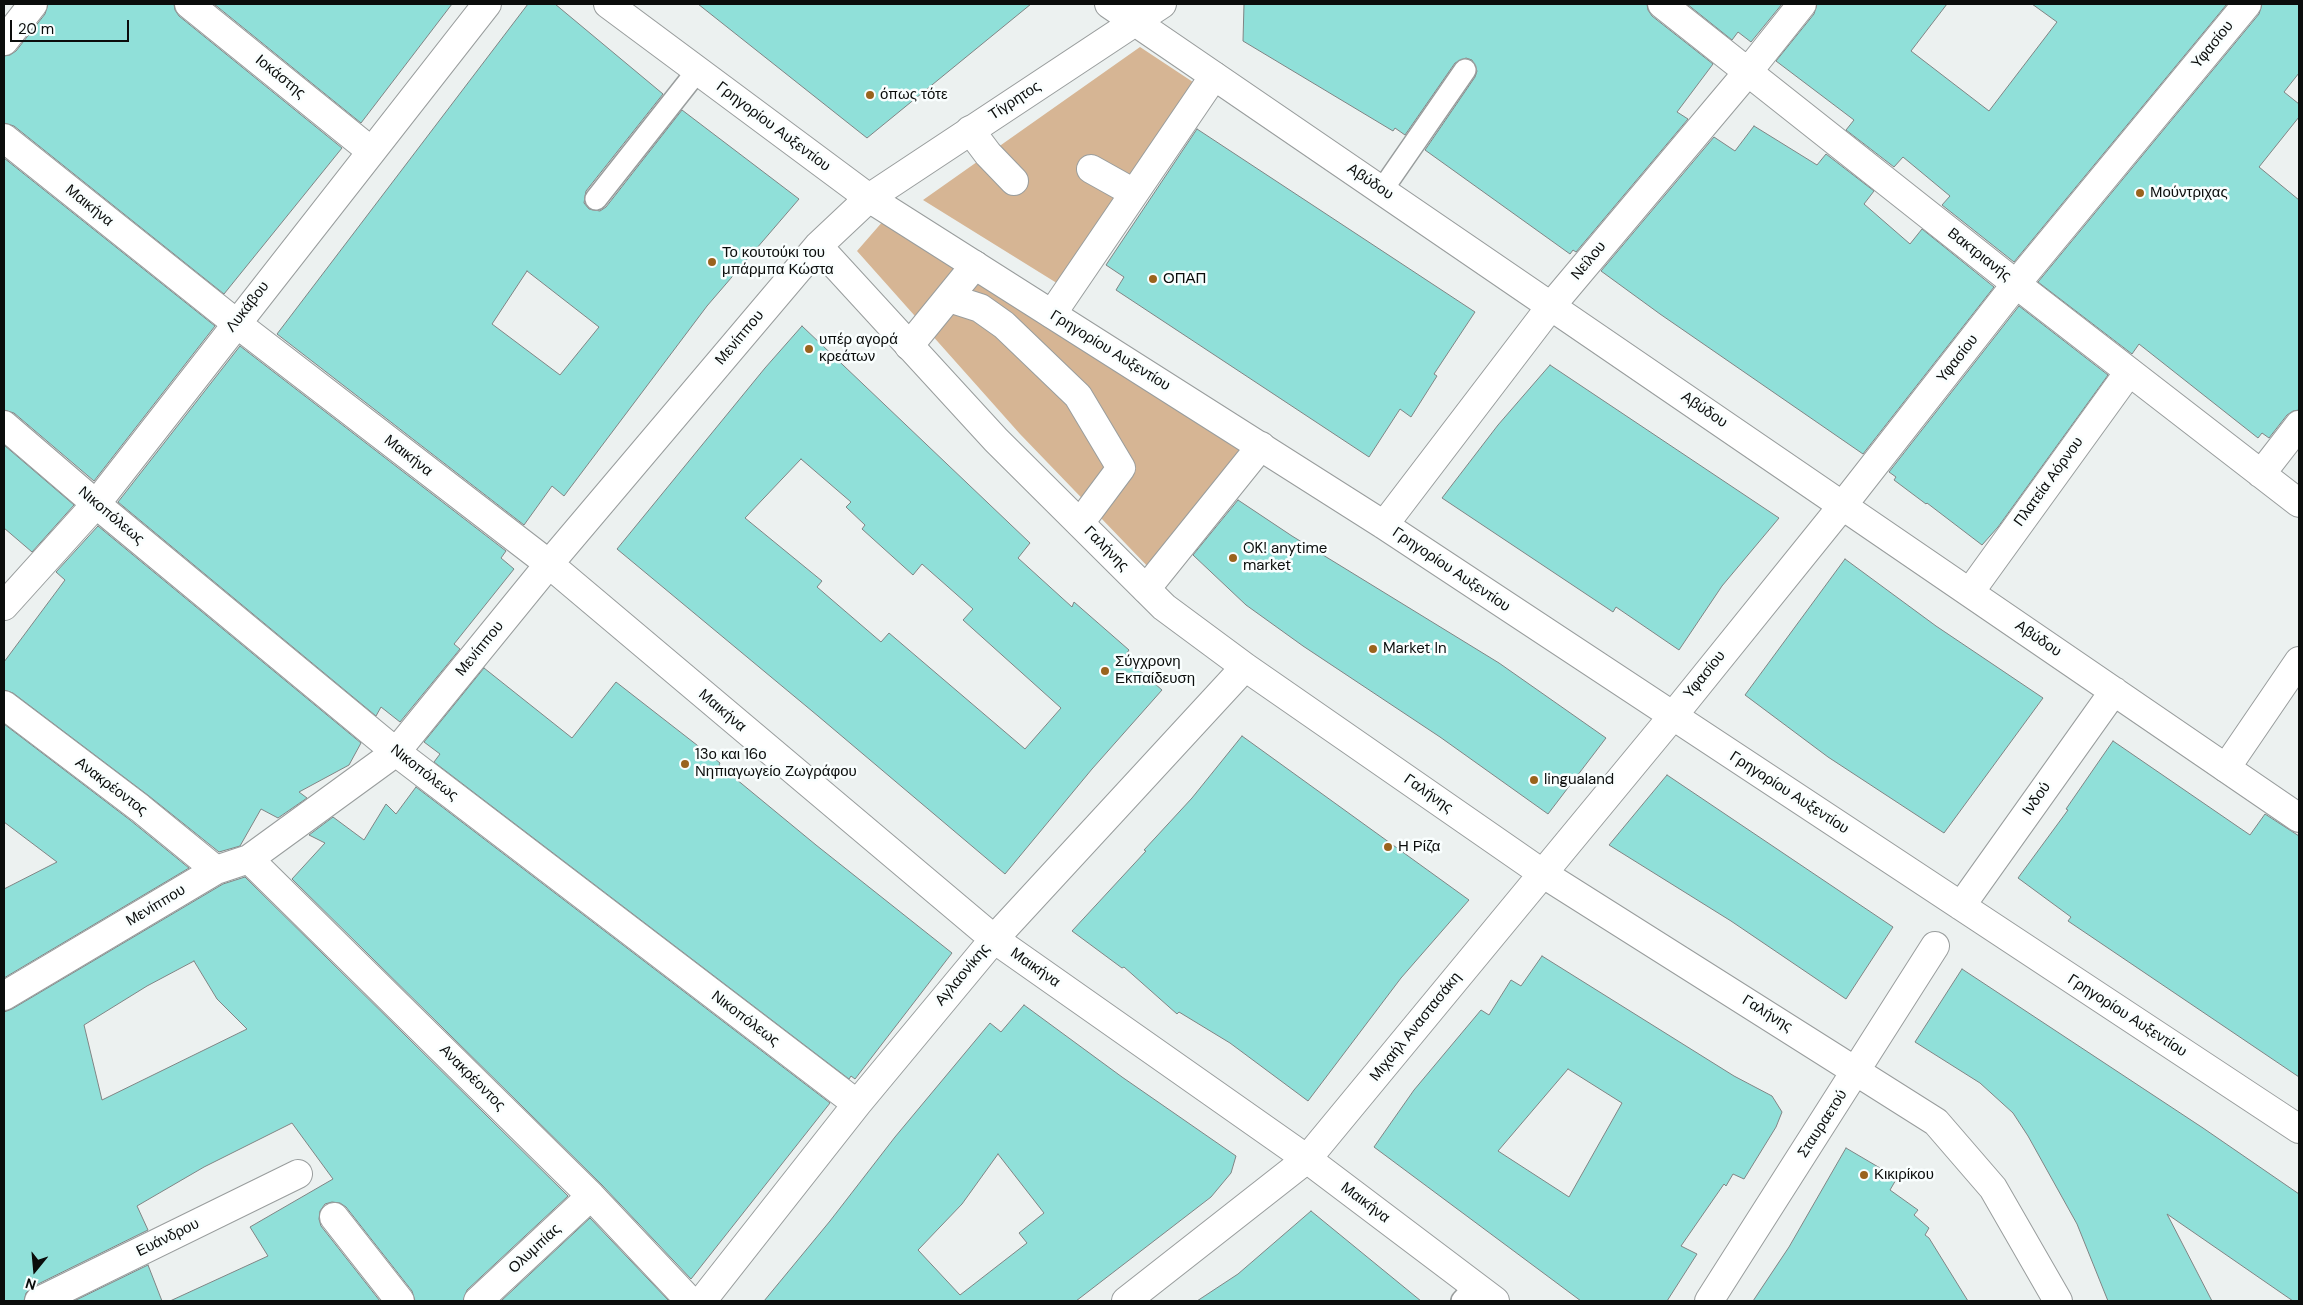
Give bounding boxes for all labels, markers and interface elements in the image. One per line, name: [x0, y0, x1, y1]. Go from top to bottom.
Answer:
scale bar: [12, 10, 131, 42]
street label: Υφασίου: [2188, 18, 2238, 72]
text: 20 m: [18, 19, 54, 39]
street label: Ιοκάστης: [251, 51, 309, 103]
street label: Γρηγορίου Αυξεντίου: [712, 78, 834, 176]
street label: Τίγρητος: [986, 78, 1044, 124]
place label: όπως τότε: [880, 86, 948, 104]
marker: όπως τότε: [864, 89, 876, 101]
street label: Αβύδου: [1344, 160, 1396, 204]
street label: Μαικήνα: [61, 181, 117, 231]
place label: Μούντριχας: [2150, 184, 2228, 202]
marker: Μούντριχας: [2134, 187, 2146, 199]
street label: Βακτριανής: [1944, 225, 2014, 285]
street label: Νείλου: [1568, 238, 1610, 284]
place label: Το κουτούκι του μπάρμπα Κώστα: [722, 244, 834, 279]
marker: Το κουτούκι του μπάρμπα Κώστα: [706, 256, 718, 268]
place label: ΟΠΑΠ: [1163, 270, 1206, 288]
marker: ΟΠΑΠ: [1147, 273, 1159, 285]
street label: Λυκάβου: [223, 278, 273, 336]
street label: Μενίππου: [712, 307, 768, 369]
street label: Γρηγορίου Αυξεντίου: [1047, 307, 1173, 395]
place label: υπέρ αγορά κρεάτων: [819, 331, 898, 366]
street label: Υφασίου: [1934, 331, 1982, 387]
marker: υπέρ αγορά κρεάτων: [803, 343, 815, 355]
street label: Αβύδου: [1678, 388, 1730, 432]
street label: Μαικήνα: [380, 432, 436, 480]
street label: Πλατεία Αόρνου: [2010, 434, 2088, 530]
street label: Νικοπόλεως: [74, 483, 148, 549]
street label: Γαλήνης: [1080, 523, 1132, 575]
street label: Γρηγορίου Αυξεντίου: [1389, 524, 1513, 616]
place label: OK! anytime market: [1243, 540, 1327, 575]
marker: OK! anytime market: [1227, 552, 1239, 564]
street label: Αβύδου: [2012, 617, 2064, 661]
street label: Μενίππου: [452, 618, 508, 680]
place label: Market In: [1383, 640, 1447, 658]
marker: Market In: [1367, 643, 1379, 655]
street label: Υφασίου: [1680, 648, 1730, 702]
place label: Σύγχρονη Εκπαίδευση: [1115, 653, 1195, 688]
marker: Σύγχρονη Εκπαίδευση: [1099, 665, 1111, 677]
street label: Μαικήνα: [695, 686, 749, 736]
street label: Νικοπόλεως: [387, 741, 461, 805]
place label: 13ο και 16ο Νηπιαγωγείο Ζωγράφου: [695, 746, 857, 781]
street label: Γρηγορίου Αυξεντίου: [1726, 748, 1852, 838]
street label: Ανακρέοντος: [71, 754, 151, 820]
marker: 13ο και 16ο Νηπιαγωγείο Ζωγράφου: [679, 758, 691, 770]
street label: Γαλήνης: [1400, 771, 1456, 817]
place label: lingualand: [1544, 771, 1614, 789]
marker: lingualand: [1528, 774, 1540, 786]
street label: Ινδού: [2019, 779, 2055, 819]
place label: Η Ρίζα: [1398, 838, 1440, 856]
marker: Η Ρίζα: [1382, 841, 1394, 853]
street label: Μενίππου: [123, 881, 189, 931]
street label: Αγλαονίκης: [932, 940, 994, 1010]
street label: Μαικήνα: [1007, 944, 1063, 992]
street label: Μιχαήλ Αναστασάκη: [1366, 969, 1466, 1085]
street label: Γρηγορίου Αυξεντίου: [2064, 971, 2190, 1061]
street label: Νικοπόλεως: [707, 988, 783, 1050]
street label: Γαλήνης: [1739, 992, 1795, 1036]
street label: Ανακρέοντος: [435, 1041, 509, 1115]
street label: Σταυραετού: [1794, 1087, 1852, 1161]
place label: Κικιρίκου: [1874, 1166, 1934, 1184]
marker: Κικιρίκου: [1858, 1169, 1870, 1181]
street label: Μαικήνα: [1337, 1179, 1393, 1227]
street label: Ευάνδρου: [134, 1215, 202, 1261]
street label: Ολυμπίας: [505, 1220, 565, 1278]
north arrow: [10, 1245, 60, 1295]
text: N: [23, 1274, 38, 1294]

